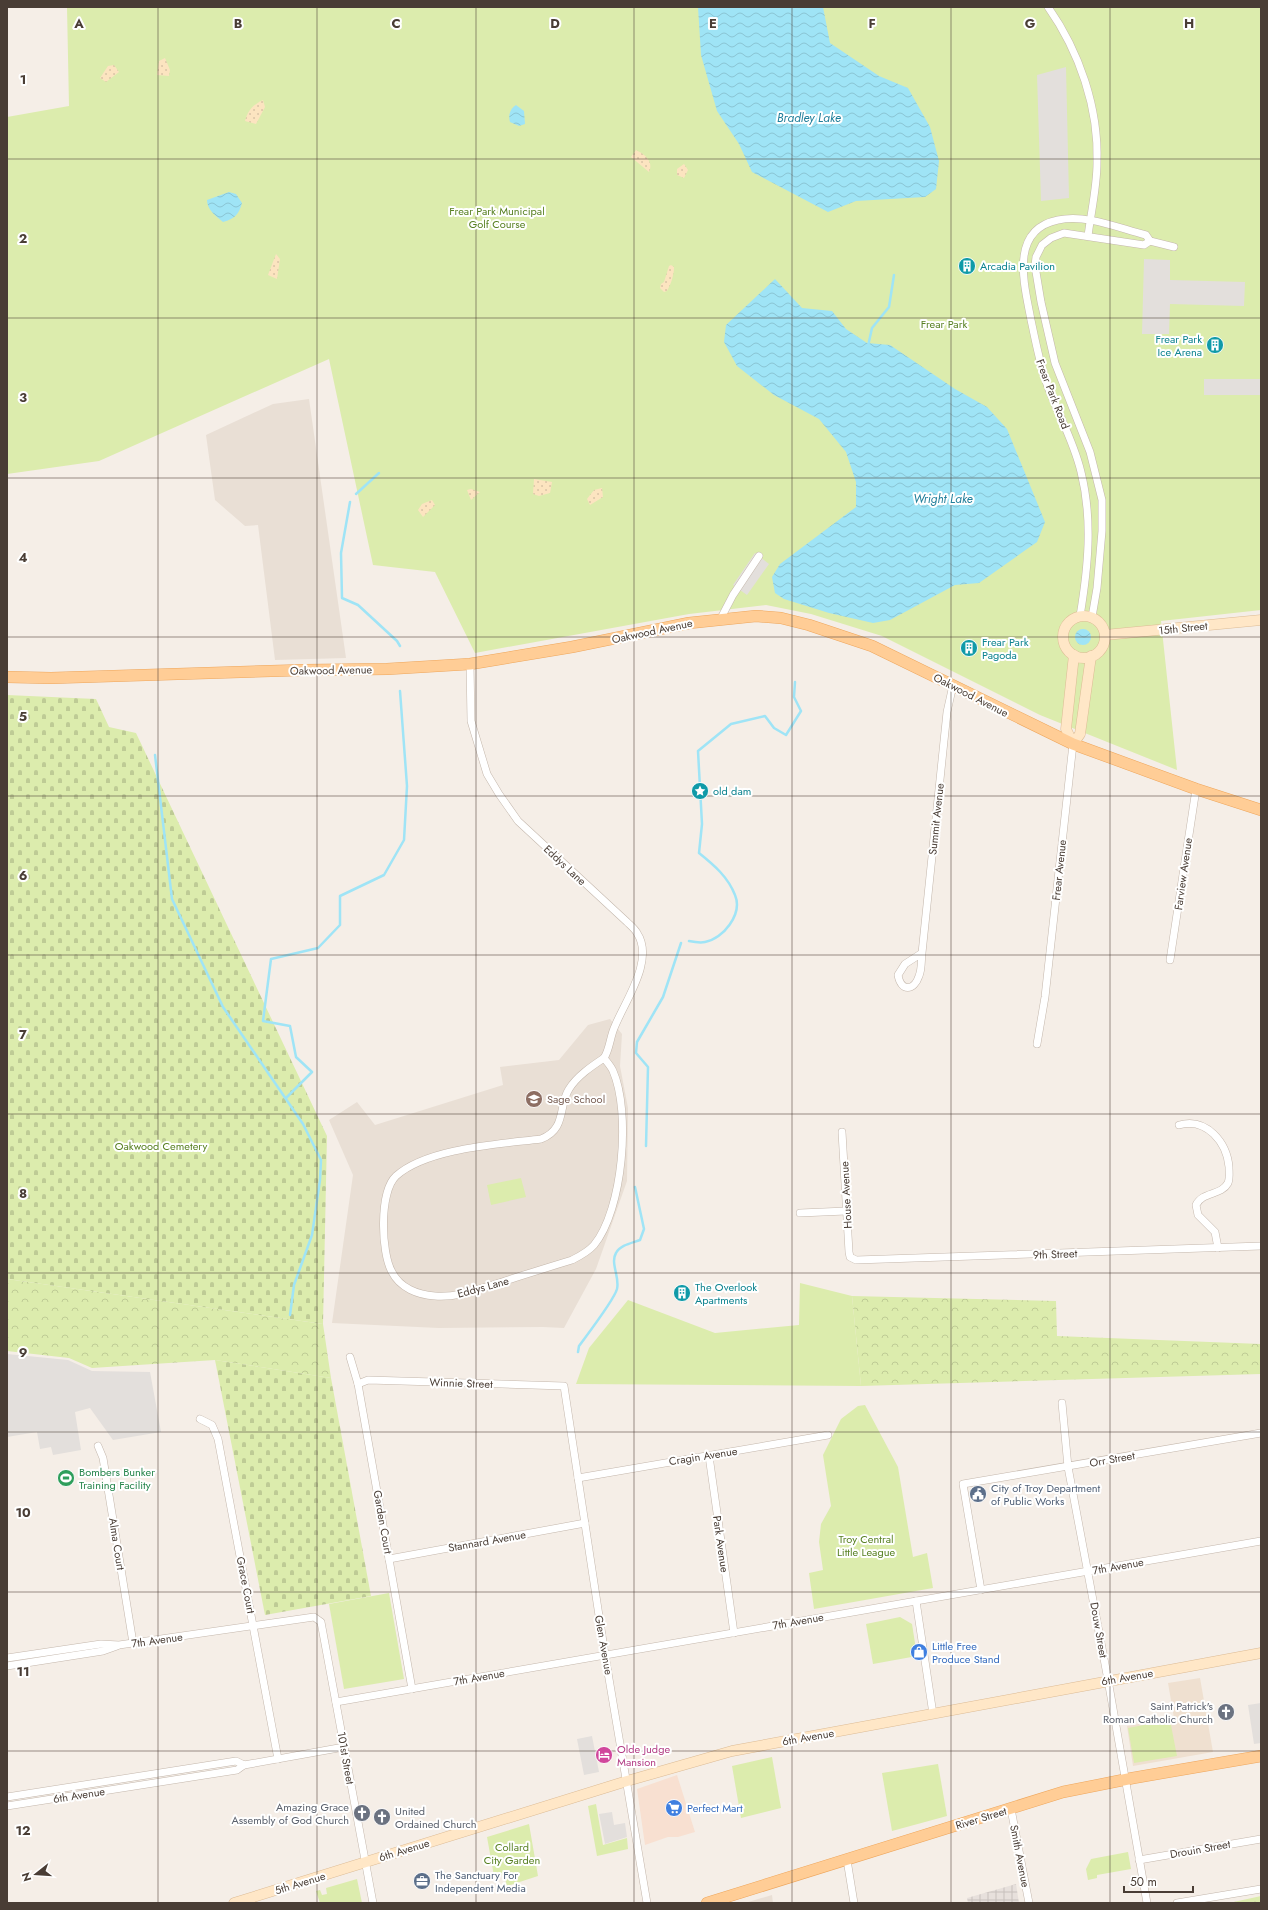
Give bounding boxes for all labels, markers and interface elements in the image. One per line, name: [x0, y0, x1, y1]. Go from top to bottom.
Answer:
text: A: [73, 14, 84, 33]
text: B: [234, 14, 243, 33]
text: C: [391, 14, 401, 33]
text: D: [550, 14, 560, 33]
text: E: [709, 14, 717, 33]
text: F: [868, 14, 876, 33]
text: G: [1025, 14, 1036, 33]
text: H: [1184, 14, 1194, 33]
text: 1: [20, 70, 26, 89]
water label: Bradley Lake: [777, 109, 841, 127]
park label: Frear Park Municipal Golf Course: [449, 203, 545, 232]
text: 2: [19, 229, 27, 248]
building icon: Arcadia Pavilion: [957, 256, 977, 276]
place label: Arcadia Pavilion: [980, 258, 1055, 274]
park label: Frear Park: [921, 316, 967, 332]
place label: Frear Park Ice Arena: [1155, 331, 1202, 360]
building icon: Frear Park Ice Arena: [1205, 335, 1225, 355]
street label: Frear Park Road: [1032, 357, 1074, 431]
text: 3: [19, 388, 27, 407]
water label: Wright Lake: [913, 490, 973, 508]
text: 4: [18, 548, 28, 567]
street label: Oakwood Avenue: [610, 615, 694, 647]
street label: 15th Street: [1158, 617, 1209, 639]
place label: Frear Park Pagoda: [982, 634, 1029, 663]
building icon: Frear Park Pagoda: [959, 638, 979, 658]
street label: Oakwood Avenue: [290, 661, 373, 679]
street label: Oakwood Avenue: [931, 669, 1012, 721]
text: 5: [19, 707, 27, 726]
place icon: old dam: [690, 781, 710, 801]
street label: Summit Avenue: [924, 782, 948, 856]
place label: old dam: [713, 783, 751, 799]
street label: Farview Avenue: [1170, 837, 1196, 911]
street label: Frear Avenue: [1048, 838, 1070, 901]
street label: Eddys Lane: [540, 841, 590, 889]
text: 6: [19, 866, 28, 885]
text: 7: [19, 1025, 27, 1044]
school or university icon: Sage School: [524, 1089, 544, 1109]
place label: Sage School: [547, 1091, 605, 1107]
park label: Oakwood Cemetery: [115, 1138, 207, 1154]
street label: House Avenue: [836, 1161, 856, 1229]
text: 8: [19, 1184, 27, 1203]
street label: 9th Street: [1033, 1245, 1078, 1263]
street label: Eddys Lane: [455, 1272, 511, 1302]
place label: The Overlook Apartments: [695, 1279, 757, 1308]
building icon: The Overlook Apartments: [672, 1283, 692, 1303]
text: 9: [19, 1343, 28, 1362]
street label: Winnie Street: [429, 1374, 493, 1392]
street label: Cragin Avenue: [668, 1443, 739, 1469]
street label: Orr Street: [1088, 1447, 1136, 1471]
place label: Bombers Bunker Training Facility: [79, 1464, 155, 1493]
sports icon: Bombers Bunker Training Facility: [56, 1468, 76, 1488]
place label: City of Troy Department of Public Works: [991, 1480, 1101, 1509]
public building icon: City of Troy Department of Public Works: [968, 1484, 988, 1504]
street label: Garden Court: [370, 1489, 397, 1555]
text: 10: [15, 1503, 31, 1522]
street label: Park Avenue: [709, 1515, 733, 1574]
street label: Alma Court: [105, 1517, 129, 1572]
street label: Stannard Avenue: [447, 1526, 527, 1556]
park label: Troy Central Little League: [837, 1531, 895, 1560]
street label: 7th Avenue: [1091, 1554, 1145, 1578]
street label: Grace Court: [233, 1555, 259, 1615]
street label: Douw Street: [1086, 1601, 1112, 1659]
street label: 7th Avenue: [771, 1609, 825, 1633]
street label: Glen Avenue: [591, 1614, 617, 1676]
street label: 7th Avenue: [130, 1628, 184, 1652]
place label: Little Free Produce Stand: [932, 1638, 1000, 1667]
shop icon: Little Free Produce Stand: [909, 1642, 929, 1662]
text: 11: [16, 1662, 30, 1681]
street label: 7th Avenue: [452, 1665, 506, 1689]
street label: 6th Avenue: [1100, 1665, 1154, 1689]
place label: Saint Patrick's Roman Catholic Church: [1103, 1698, 1214, 1727]
church icon: Saint Patrick's Roman Catholic Church: [1216, 1702, 1236, 1722]
street label: 6th Avenue: [781, 1725, 835, 1749]
street label: 101st Street: [334, 1730, 359, 1786]
place label: Olde Judge Mansion: [617, 1741, 670, 1770]
hotel icon: Olde Judge Mansion: [594, 1745, 614, 1765]
street label: 6th Avenue: [52, 1783, 106, 1807]
supermarket icon: Perfect Mart: [664, 1798, 684, 1818]
place label: Amazing Grace Assembly of God Church: [231, 1799, 349, 1828]
place label: Perfect Mart: [687, 1800, 743, 1816]
church icon: Amazing Grace Assembly of God Church: [352, 1803, 372, 1823]
place label: United Ordained Church: [395, 1803, 477, 1832]
street label: River Street: [953, 1803, 1009, 1833]
church icon: United Ordained Church: [372, 1807, 392, 1827]
text: 12: [15, 1821, 31, 1840]
street label: Smith Avenue: [1006, 1823, 1034, 1889]
street label: 6th Avenue: [377, 1835, 432, 1865]
street label: Drouin Street: [1169, 1836, 1232, 1862]
park label: Collard City Garden: [484, 1839, 540, 1868]
north arrow: [16, 1854, 56, 1894]
place label: The Sanctuary For Independent Media: [435, 1867, 526, 1896]
street label: 5th Avenue: [273, 1868, 328, 1898]
scale bar: [1124, 1868, 1193, 1894]
text: N: [18, 1870, 35, 1883]
office icon: The Sanctuary For Independent Media: [412, 1871, 432, 1891]
text: 50 m: [1130, 1873, 1157, 1891]

